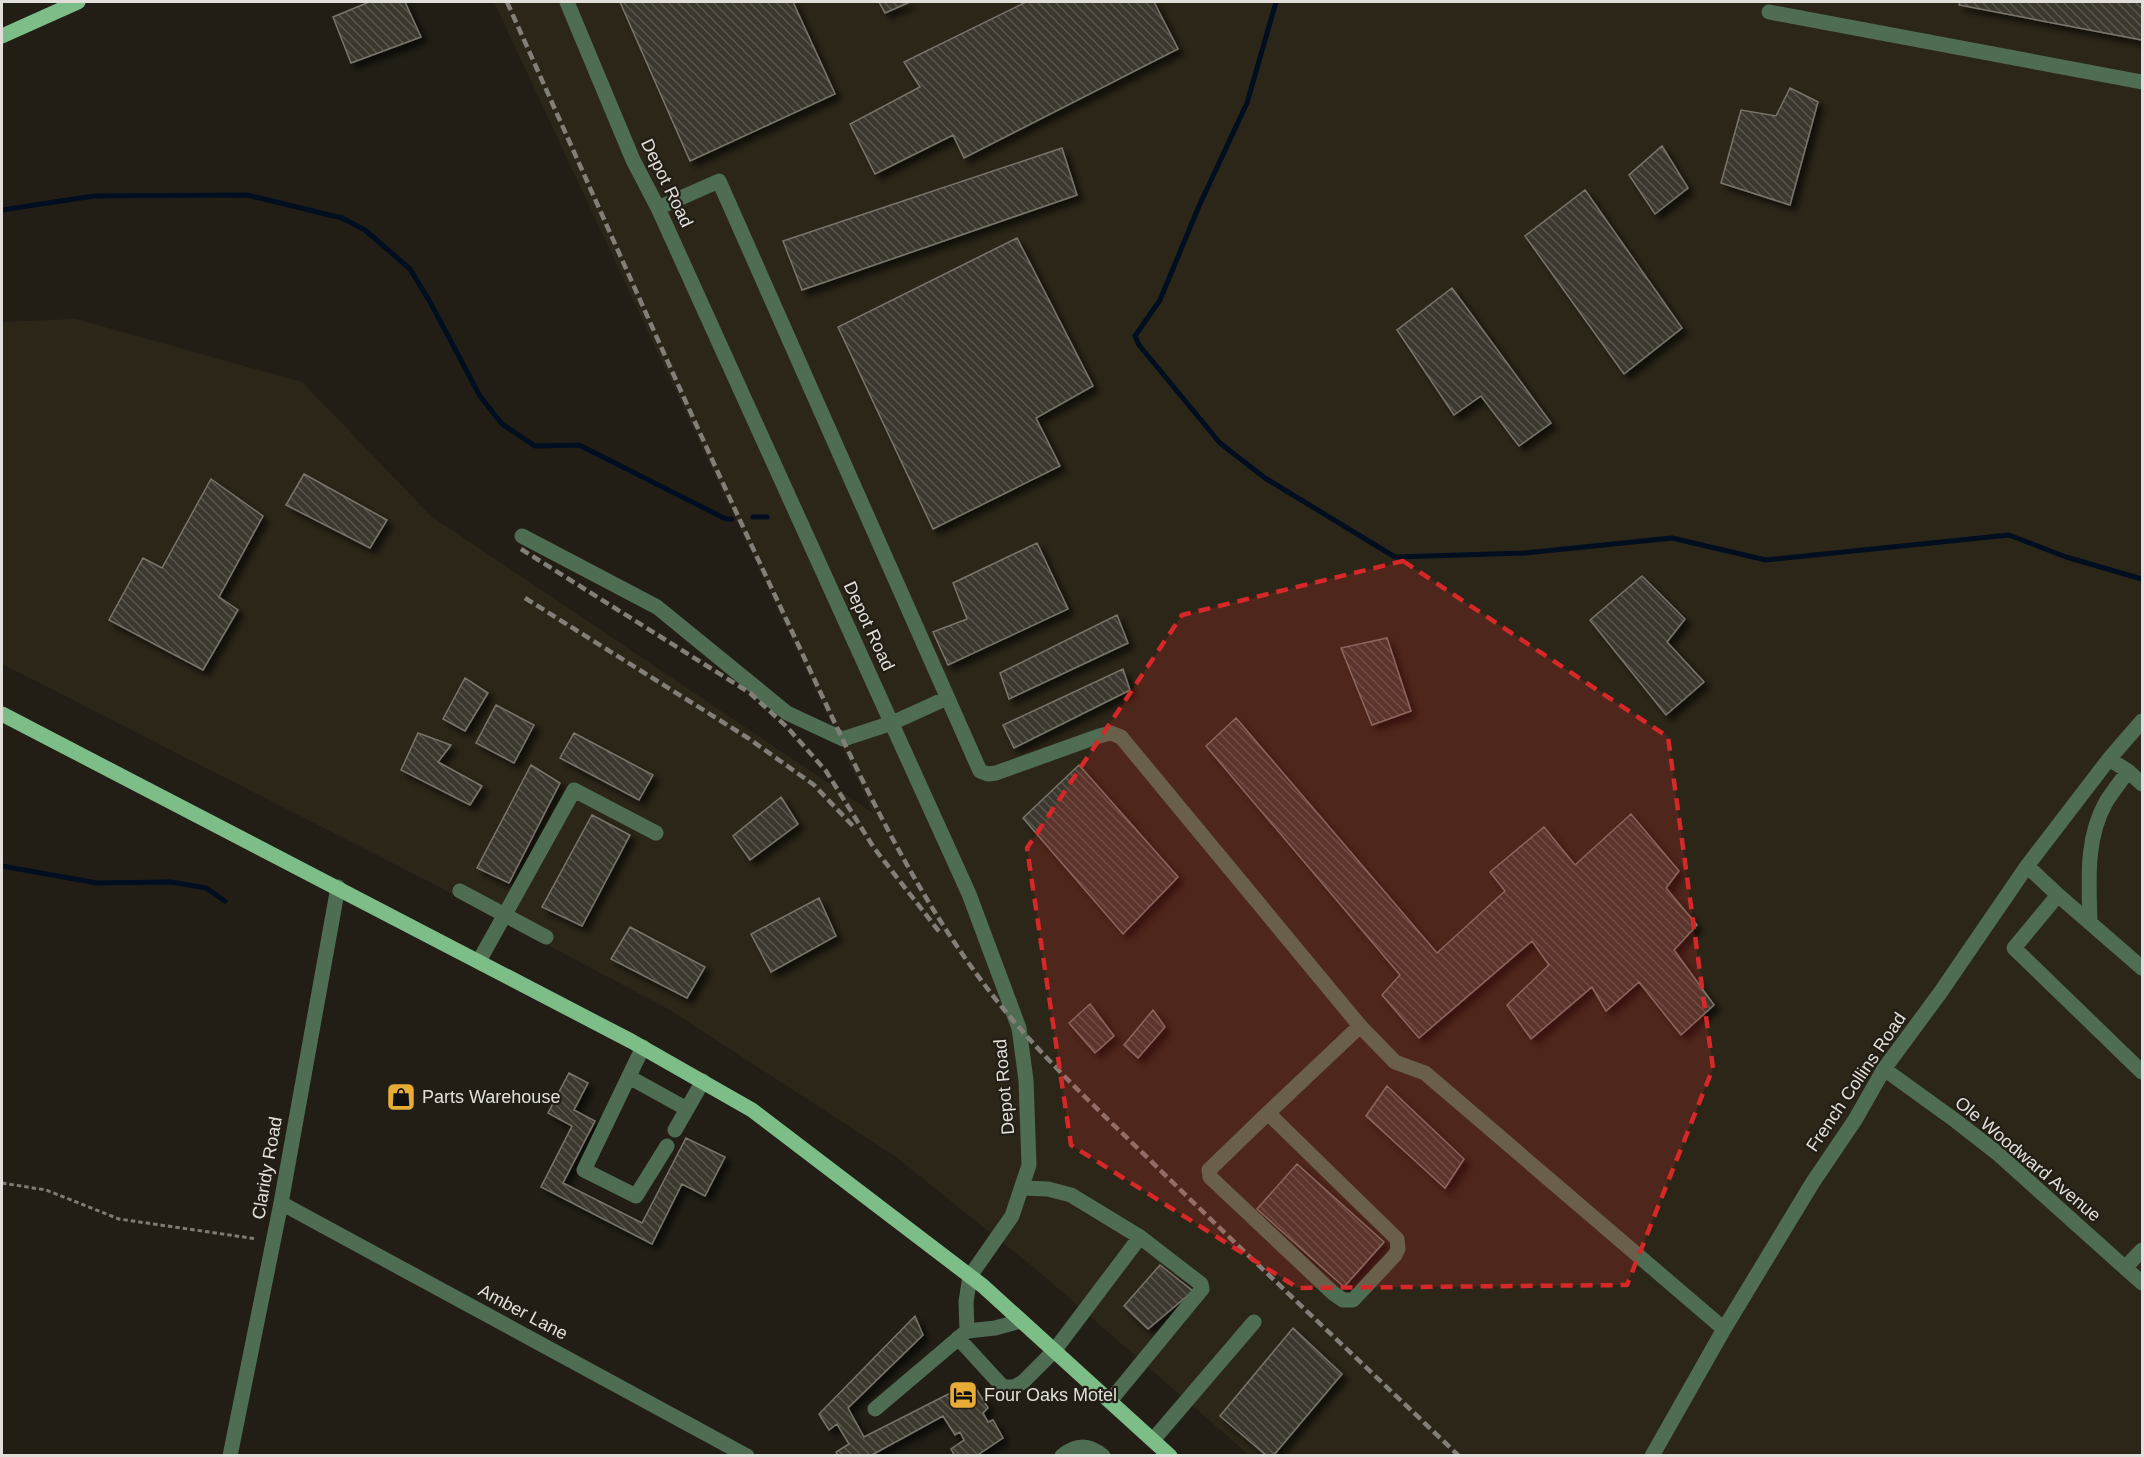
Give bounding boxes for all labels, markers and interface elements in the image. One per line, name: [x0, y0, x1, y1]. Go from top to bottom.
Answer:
street label: Depot Road: [637, 135, 697, 231]
street label: Depot Road: [840, 578, 898, 674]
street label: French Collins Road: [1802, 1009, 1910, 1155]
street label: Depot Road: [990, 1038, 1018, 1136]
shop icon: Parts Warehouse: [385, 1081, 417, 1113]
place label: Parts Warehouse: [422, 1087, 560, 1107]
street label: Ole Woodward Avenue: [1951, 1092, 2105, 1226]
street label: Claridy Road: [248, 1115, 286, 1221]
street label: Amber Lane: [475, 1280, 571, 1344]
hotel icon: Four Oaks Motel: [947, 1379, 979, 1411]
place label: Four Oaks Motel: [984, 1385, 1117, 1405]

